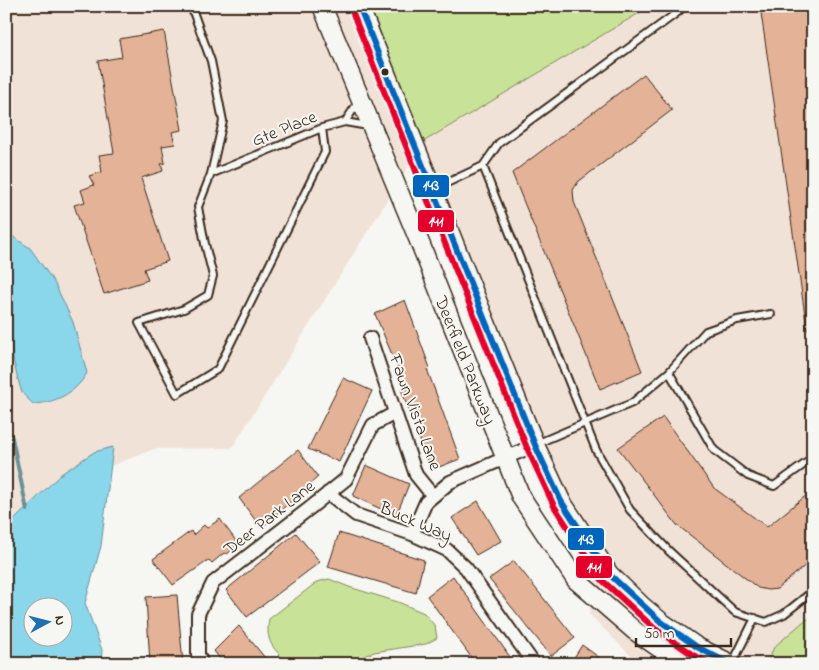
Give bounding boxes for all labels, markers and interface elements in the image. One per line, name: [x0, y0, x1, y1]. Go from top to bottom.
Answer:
unlabelled marker: [380, 67, 390, 77]
street label: Gte Place: [248, 105, 322, 155]
line badge: 143: [412, 174, 450, 198]
text: 143: [423, 176, 439, 197]
line badge: 141: [417, 209, 455, 233]
text: 141: [429, 212, 444, 233]
street label: Deerfield Parkway: [426, 292, 502, 429]
street label: Fawn Vista Lane: [381, 350, 448, 475]
street label: Deer Park Lane: [218, 474, 322, 563]
street label: Buck Way: [374, 496, 455, 550]
line badge: 143: [567, 527, 605, 551]
text: 143: [578, 530, 594, 551]
line badge: 141: [575, 555, 613, 579]
text: 141: [587, 558, 602, 579]
north arrow: [22, 598, 72, 648]
text: N: [48, 615, 70, 627]
scale bar: [636, 615, 732, 647]
text: 50 m: [644, 623, 675, 645]

